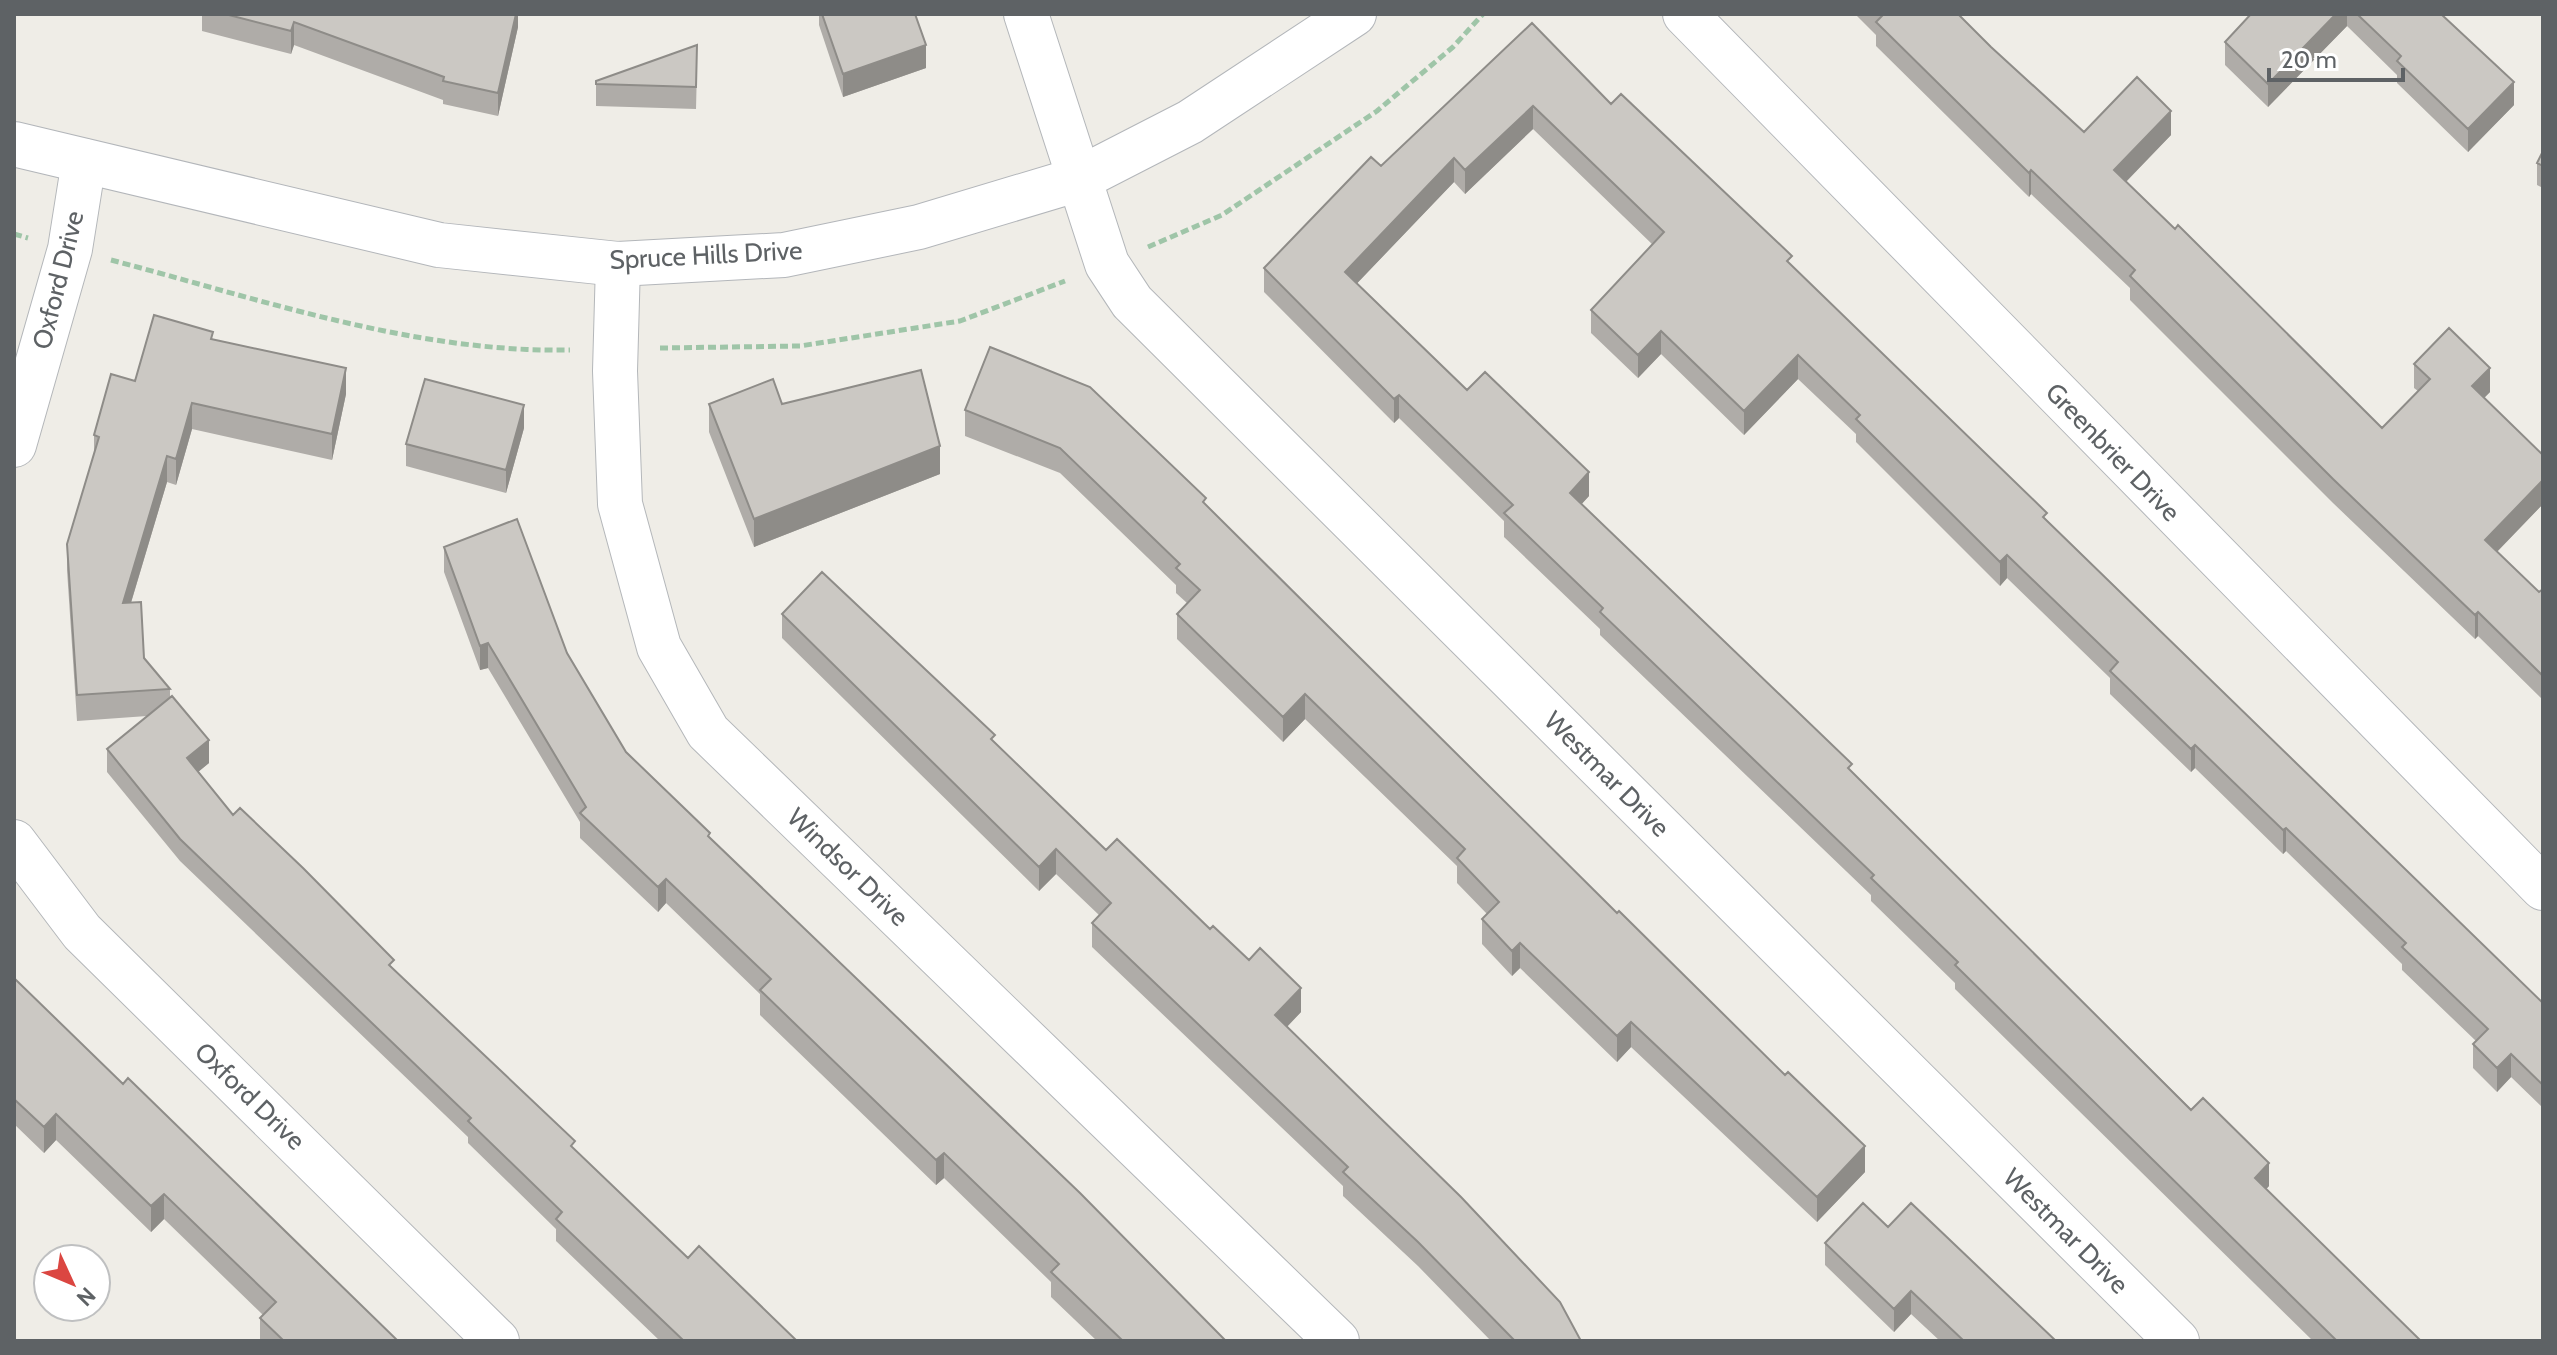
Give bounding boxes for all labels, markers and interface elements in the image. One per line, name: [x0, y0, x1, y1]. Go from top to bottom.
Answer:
scale bar: [2269, 32, 2403, 82]
text: 20 m: [2281, 45, 2337, 74]
street label: Oxford Drive: [25, 208, 91, 352]
street label: Spruce Hills Drive: [609, 234, 803, 276]
street label: Greenbrier Drive: [2039, 376, 2187, 528]
street label: Westmar Drive: [1538, 705, 1676, 843]
street label: Windsor Drive: [781, 801, 915, 933]
street label: Oxford Drive: [188, 1035, 312, 1157]
street label: Westmar Drive: [1997, 1162, 2135, 1300]
north arrow: [32, 1243, 112, 1323]
text: N: [71, 1282, 101, 1312]

